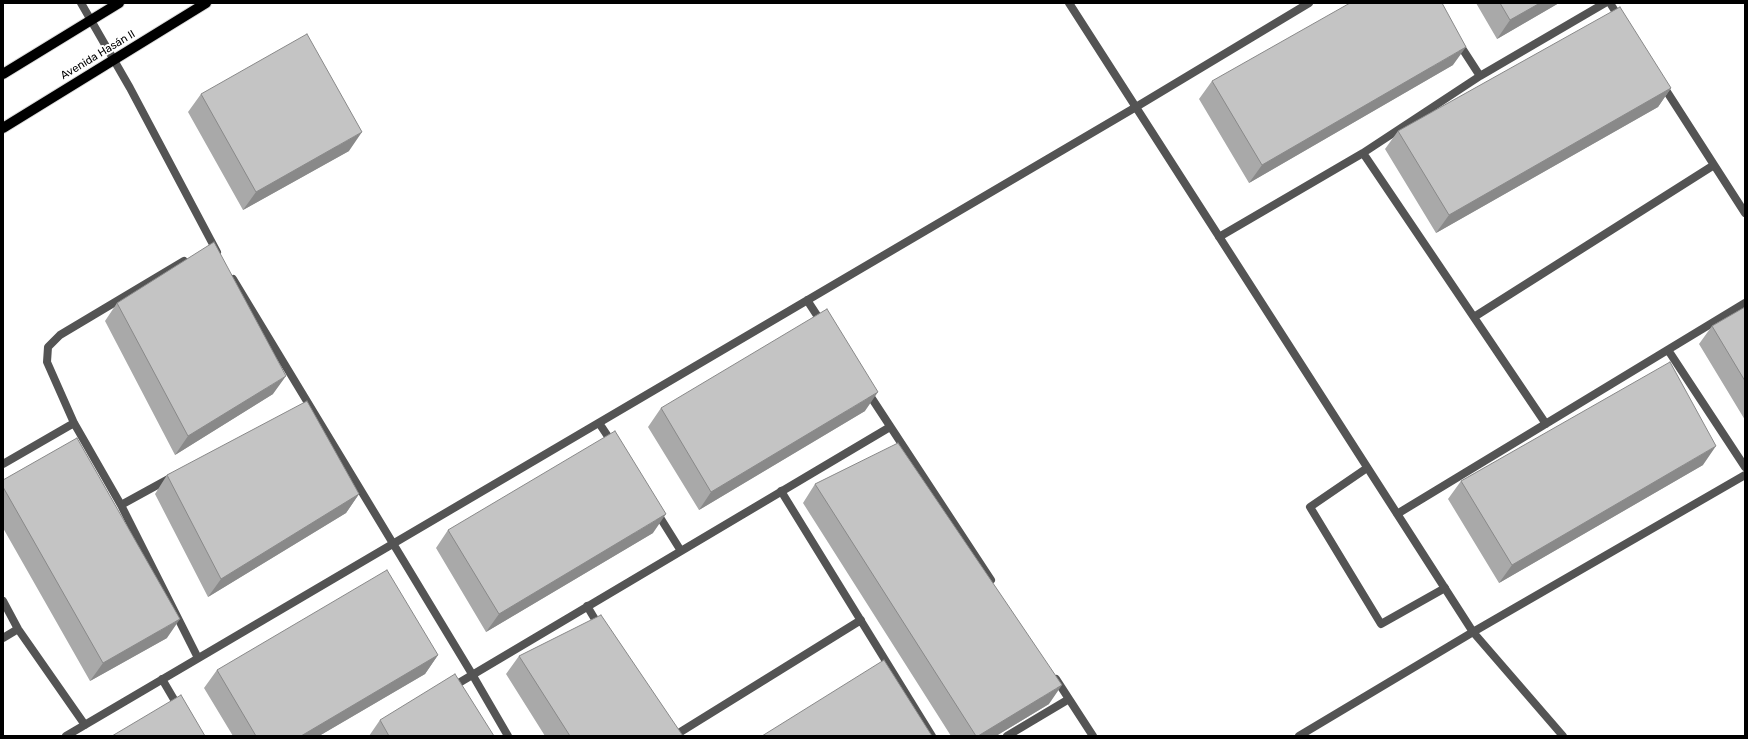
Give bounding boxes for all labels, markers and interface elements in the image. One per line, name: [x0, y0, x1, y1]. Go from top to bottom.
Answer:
street label: Avenida Hasán II: [58, 28, 138, 82]

